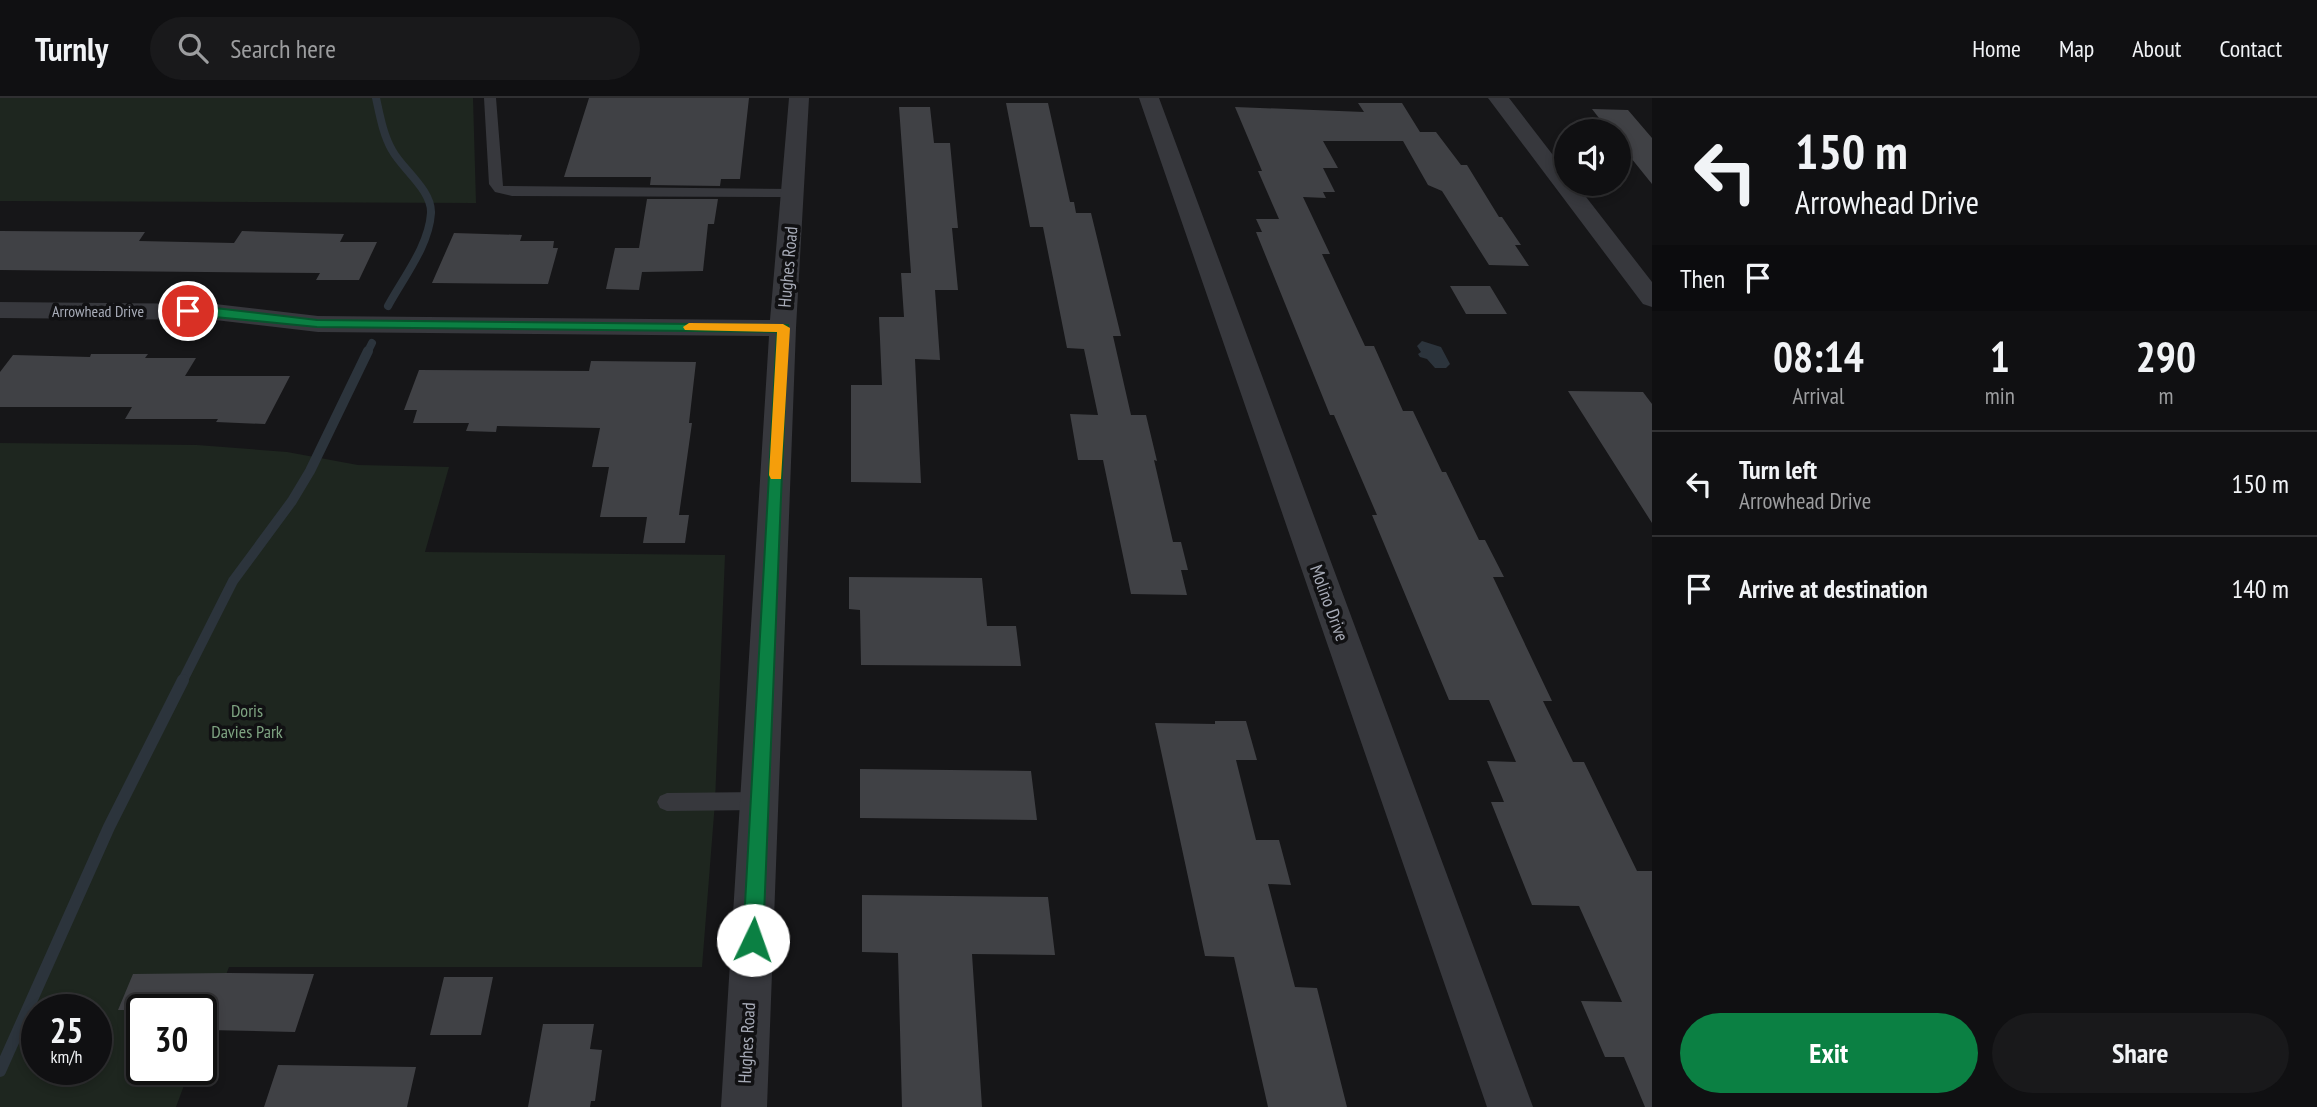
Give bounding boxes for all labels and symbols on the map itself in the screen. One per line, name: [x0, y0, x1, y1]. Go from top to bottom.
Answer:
street label: Hughes Road: [773, 226, 802, 308]
pin: [158, 281, 218, 341]
street label: Arrowhead Drive: [52, 301, 144, 321]
street label: Molino Drive: [1305, 562, 1354, 644]
park label: Doris Davies Park: [211, 699, 283, 743]
position arrow: [716, 903, 790, 977]
speed limit sign: 30: [126, 994, 217, 1085]
street label: Hughes Road: [733, 1002, 760, 1084]

